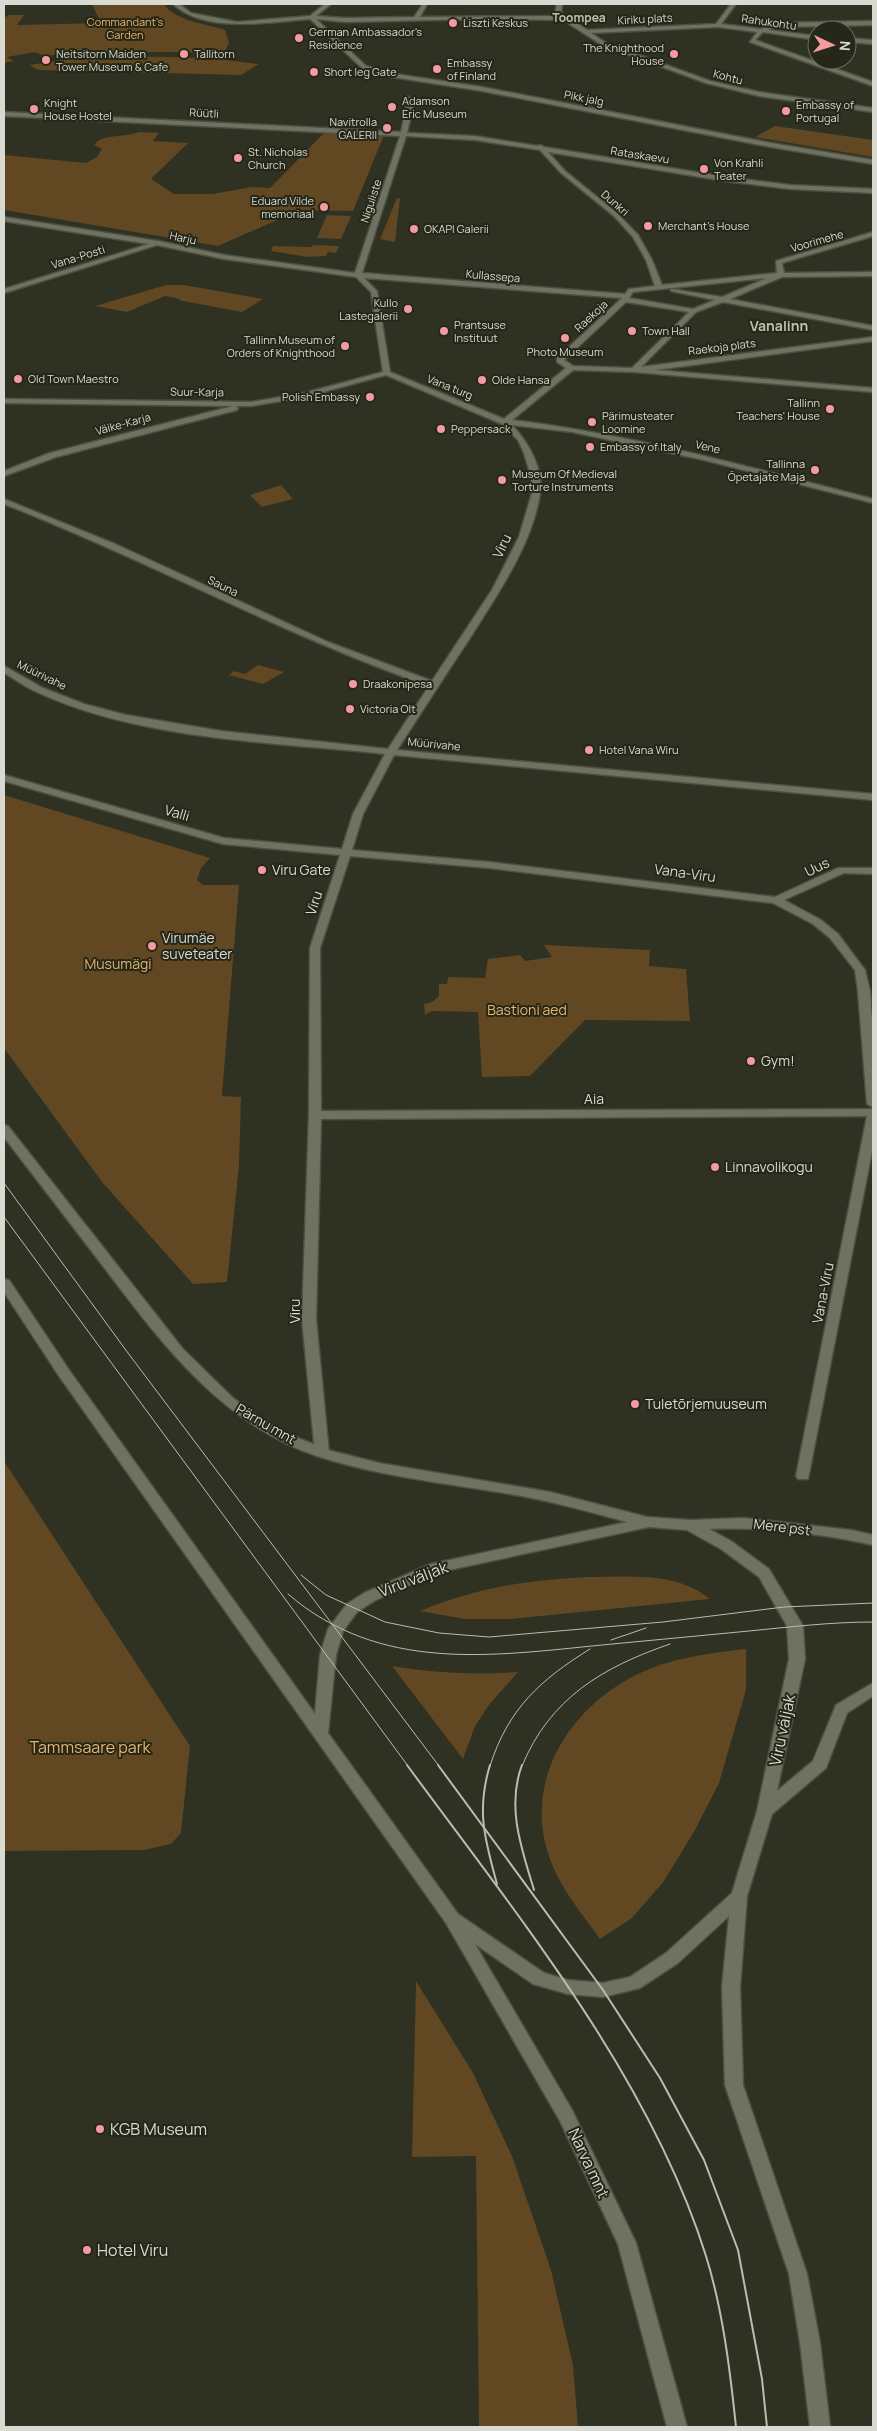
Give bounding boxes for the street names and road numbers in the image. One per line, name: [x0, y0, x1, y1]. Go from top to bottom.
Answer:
street label: Kiriku plats: [617, 10, 673, 27]
street label: Rahukohtu: [741, 10, 798, 33]
street label: Kohtu: [712, 65, 745, 88]
street label: Pikk jalg: [563, 86, 605, 109]
street label: Rüütli: [189, 104, 219, 121]
street label: Rataskaevu: [610, 142, 671, 167]
street label: Niguliste: [356, 177, 385, 224]
street label: Dunkri: [598, 186, 632, 219]
street label: Voorimehe: [789, 226, 846, 255]
street label: Harju: [168, 227, 198, 248]
street label: Vana-Posti: [49, 241, 107, 272]
street label: Kullassepa: [465, 266, 521, 285]
street label: Raekoja: [571, 296, 610, 335]
street label: Raekoja plats: [687, 335, 757, 358]
street label: Vana turg: [425, 371, 475, 403]
street label: Suur-Karja: [170, 384, 224, 399]
street label: Väike-Karja: [94, 409, 152, 438]
street label: Vene: [694, 436, 723, 457]
street label: Viru: [488, 531, 515, 561]
street label: Sauna: [206, 572, 241, 599]
street label: Müürivahe: [15, 656, 70, 693]
street label: Müürivahe: [407, 733, 462, 754]
street label: Valli: [162, 800, 192, 825]
street label: Uus: [801, 852, 832, 881]
street label: Vana-Viru: [653, 859, 717, 886]
street label: Viru: [301, 888, 326, 918]
street label: Aia: [584, 1089, 604, 1108]
street label: Vana-Viru: [807, 1261, 838, 1325]
street label: Viru: [285, 1299, 304, 1323]
street label: Pärnu mnt: [233, 1399, 300, 1449]
street label: Mere pst: [753, 1514, 812, 1539]
street label: Viru väljak: [375, 1555, 452, 1602]
street label: Viru väljak: [764, 1691, 801, 1768]
street label: Narva mnt: [563, 2124, 615, 2202]

